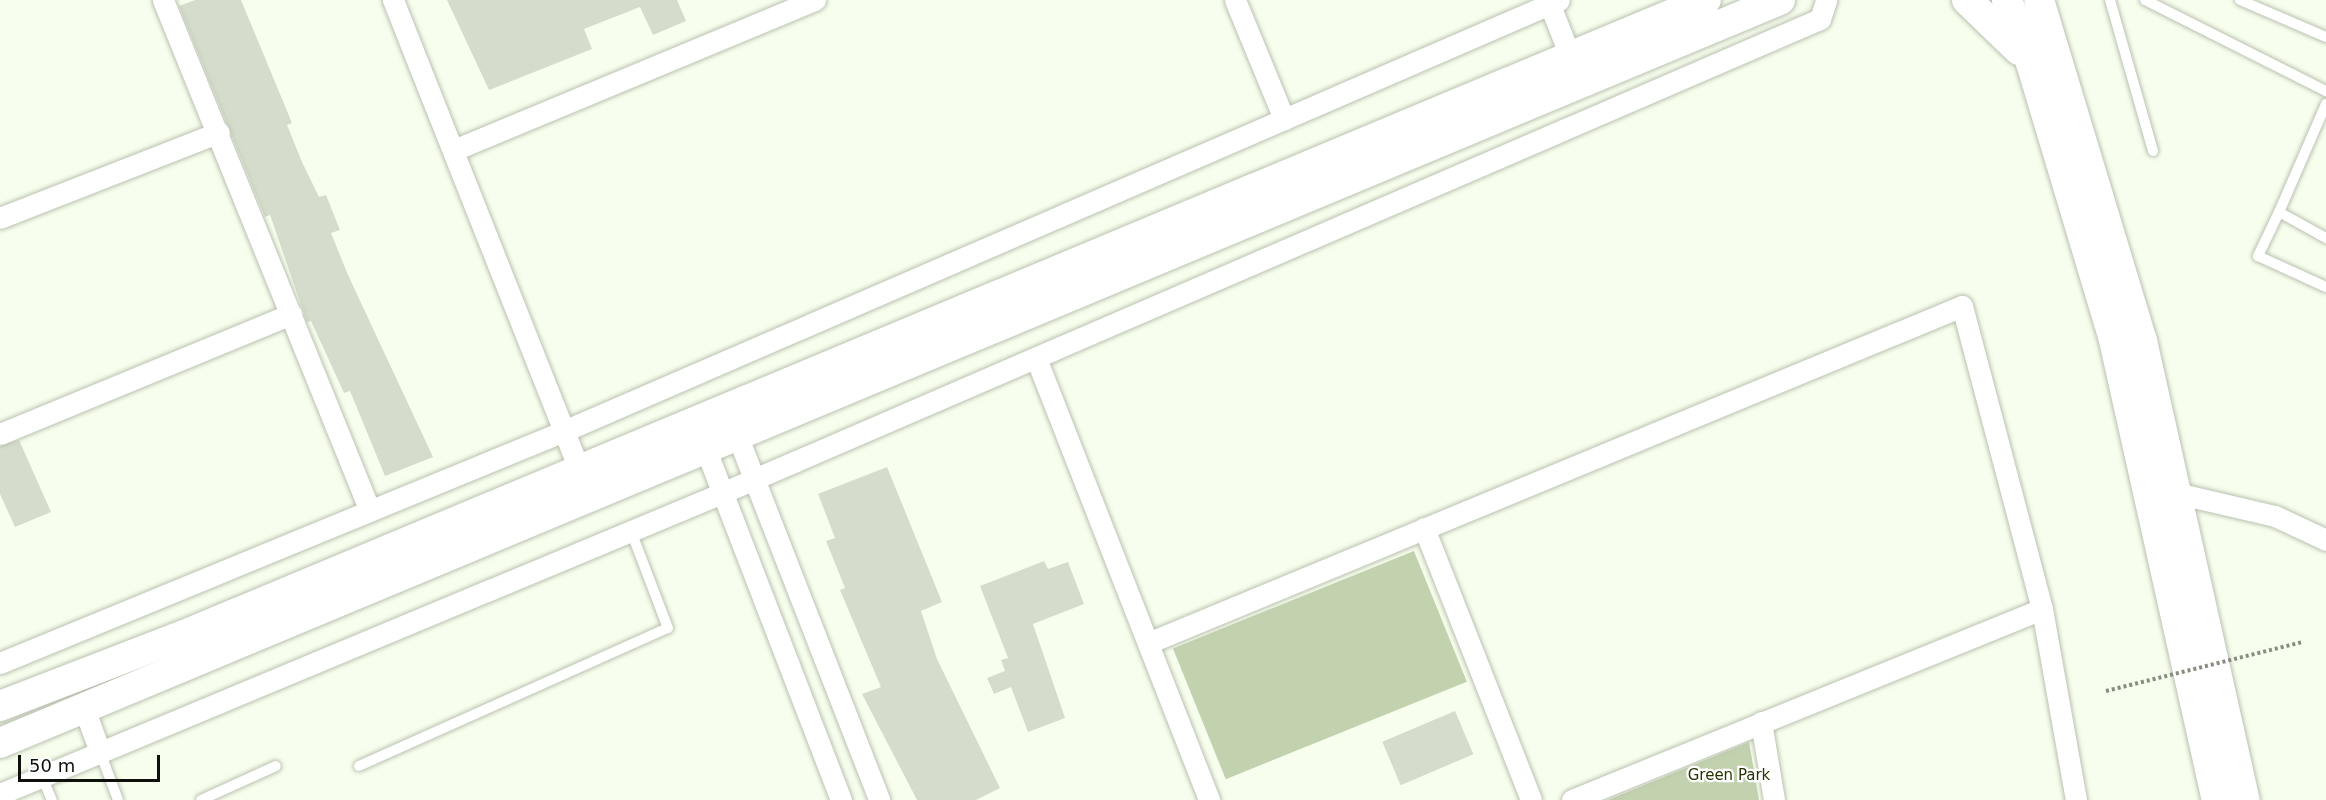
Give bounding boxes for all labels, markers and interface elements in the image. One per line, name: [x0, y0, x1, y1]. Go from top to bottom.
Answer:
scale bar: [21, 743, 164, 781]
text: 50 m: [29, 755, 75, 776]
park label: Green Park: [1688, 767, 1770, 785]

